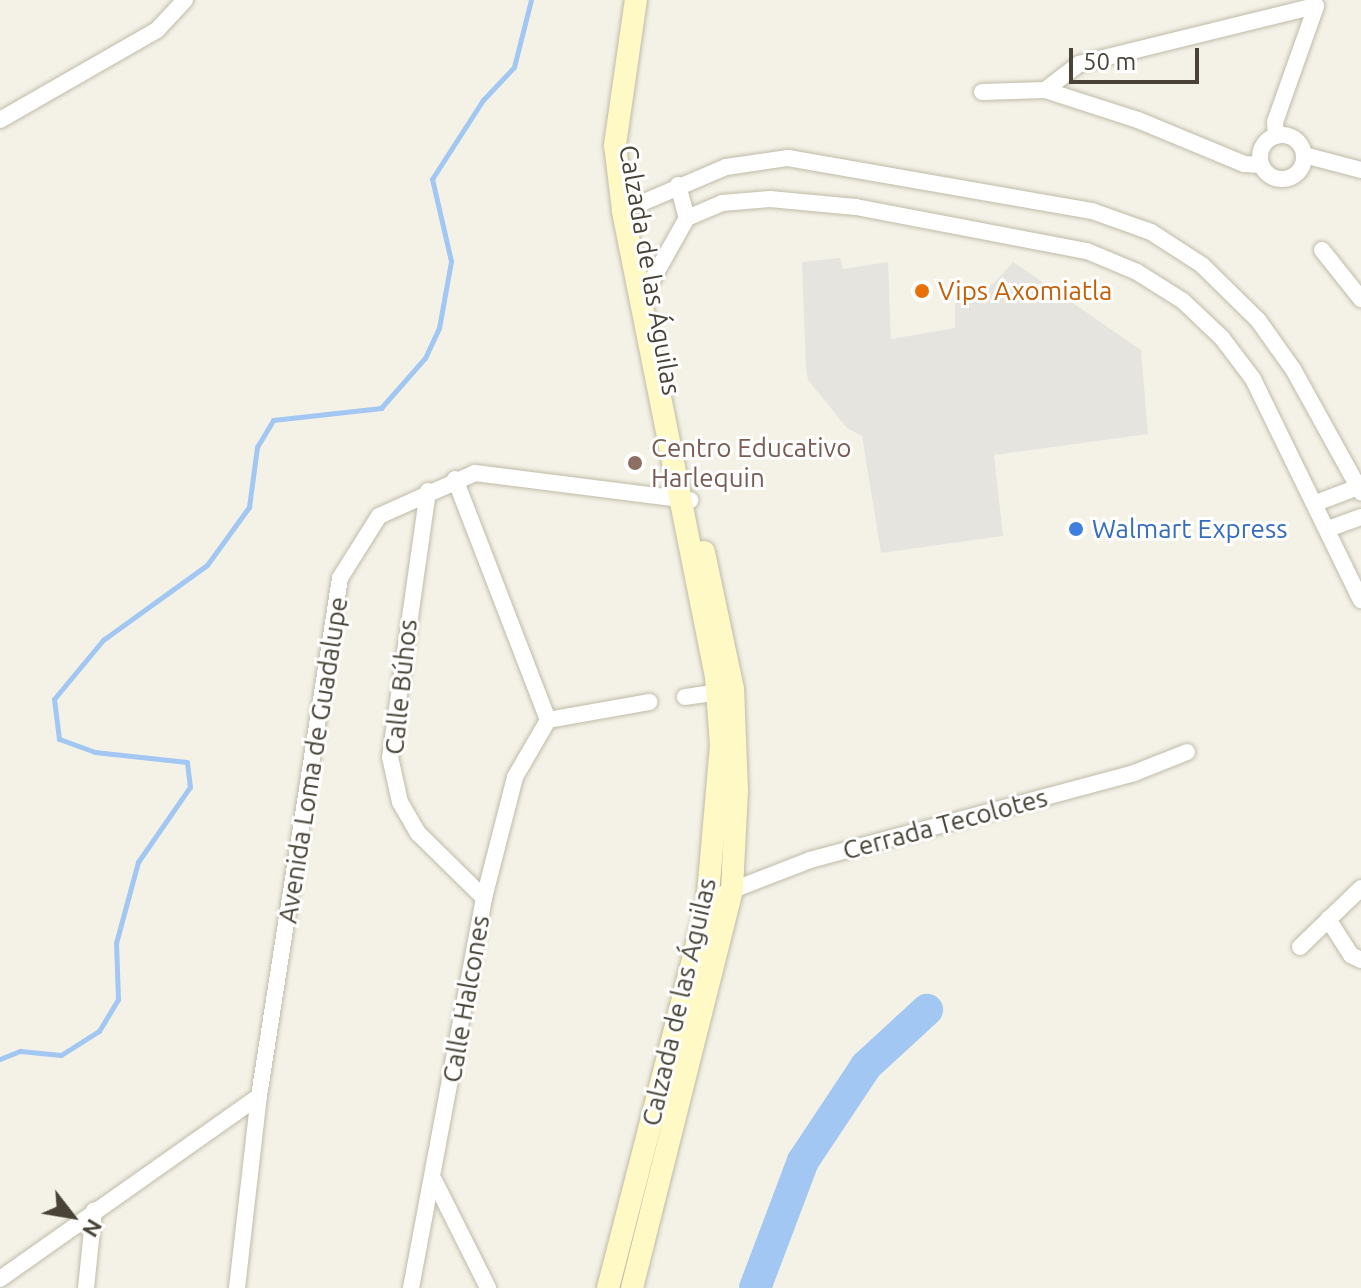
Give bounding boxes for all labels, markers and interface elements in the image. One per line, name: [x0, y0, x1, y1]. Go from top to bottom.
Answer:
scale bar: [1073, 32, 1203, 82]
text: 50 m: [1083, 48, 1136, 75]
street label: Calzada de las Águilas: [613, 142, 687, 398]
place label: Vips Axomiatla: [938, 275, 1112, 307]
marker: Vips Axomiatla: [913, 282, 931, 300]
place label: Centro Educativo Harlequin: [651, 432, 851, 494]
marker: Centro Educativo Harlequin: [626, 454, 644, 472]
place label: Walmart Express: [1092, 513, 1287, 545]
marker: Walmart Express: [1067, 520, 1085, 538]
street label: Avenida Loma de Guadalupe: [272, 594, 354, 926]
street label: Calle Búhos: [378, 618, 424, 756]
street label: Cerrada Tecolotes: [839, 782, 1051, 866]
street label: Calzada de las Águilas: [635, 875, 723, 1129]
street label: Calle Halcones: [436, 913, 496, 1085]
north arrow: [32, 1176, 112, 1256]
text: N: [78, 1215, 108, 1242]

